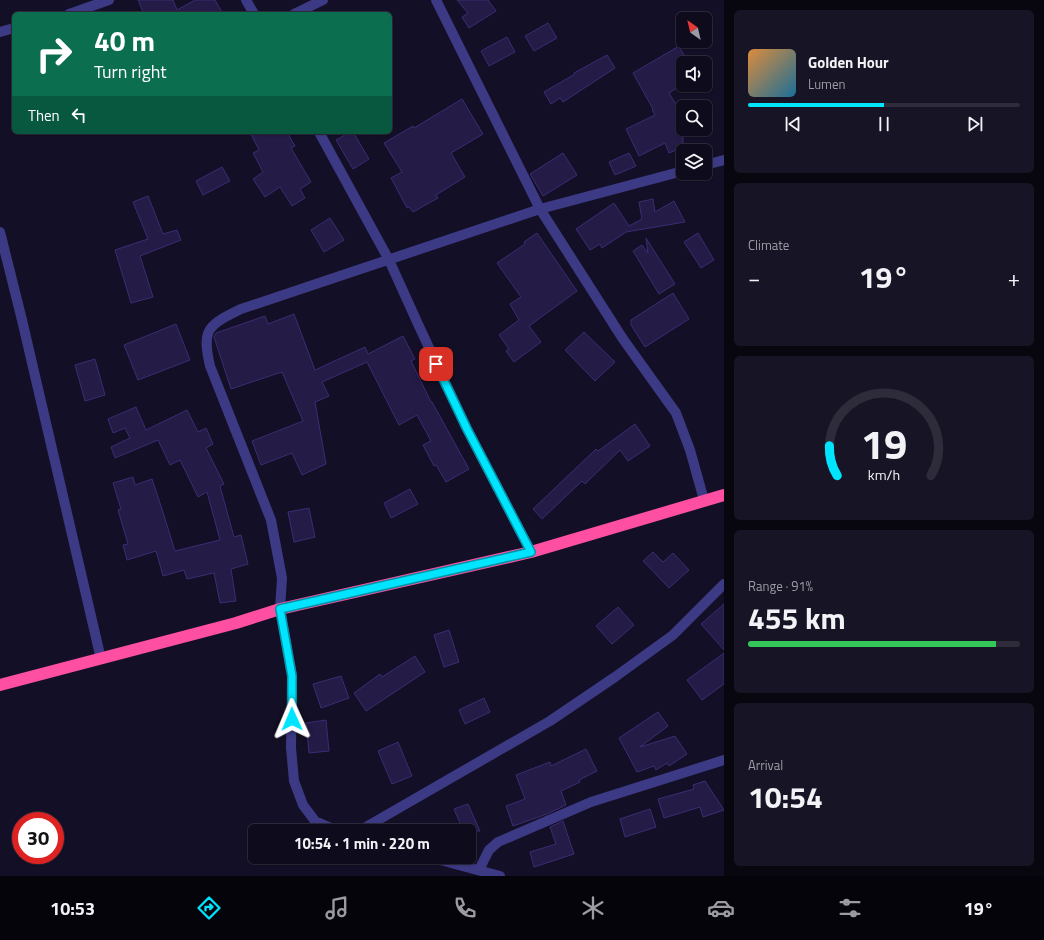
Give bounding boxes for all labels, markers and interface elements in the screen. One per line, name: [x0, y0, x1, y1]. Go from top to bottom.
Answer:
north arrow: [676, 12, 712, 48]
map controls: [676, 12, 712, 180]
text: 40 m: [94, 19, 155, 62]
icon: right: [28, 28, 80, 80]
text: Golden Hour: [808, 51, 889, 74]
button: sound: [676, 56, 712, 92]
text: Turn right: [94, 58, 167, 85]
text: Lumen: [808, 74, 845, 94]
button: search: [676, 100, 712, 136]
text: Then: [28, 104, 60, 127]
icon: left: [68, 104, 90, 126]
icon: previous: [782, 113, 804, 135]
icon: pause: [873, 113, 895, 135]
icon: next: [964, 113, 986, 135]
button: layers: [676, 144, 712, 180]
text: Climate: [748, 235, 789, 255]
text: 19°: [859, 254, 909, 300]
text: −: [748, 261, 760, 295]
text: +: [1008, 261, 1020, 295]
pin: [419, 347, 453, 381]
icon: arrive: [425, 353, 447, 375]
text: 19: [861, 412, 907, 475]
text: km/h: [868, 464, 900, 486]
text: Range · 91%: [748, 576, 813, 596]
text: 455 km: [748, 595, 846, 641]
position arrow: [271, 698, 313, 740]
text: Arrival: [748, 755, 783, 775]
text: 10:54: [748, 774, 823, 820]
speed limit sign: 30: [12, 812, 64, 864]
text: 10:54 · 1 min · 220 m: [294, 832, 430, 855]
icon: directions: [195, 894, 223, 922]
icon: music: [323, 894, 351, 922]
icon: phone: [451, 894, 479, 922]
icon: climate: [579, 894, 607, 922]
icon: car: [707, 894, 735, 922]
icon: filters: [836, 894, 864, 922]
text: 10:53: [50, 895, 95, 922]
text: 19°: [964, 895, 994, 922]

